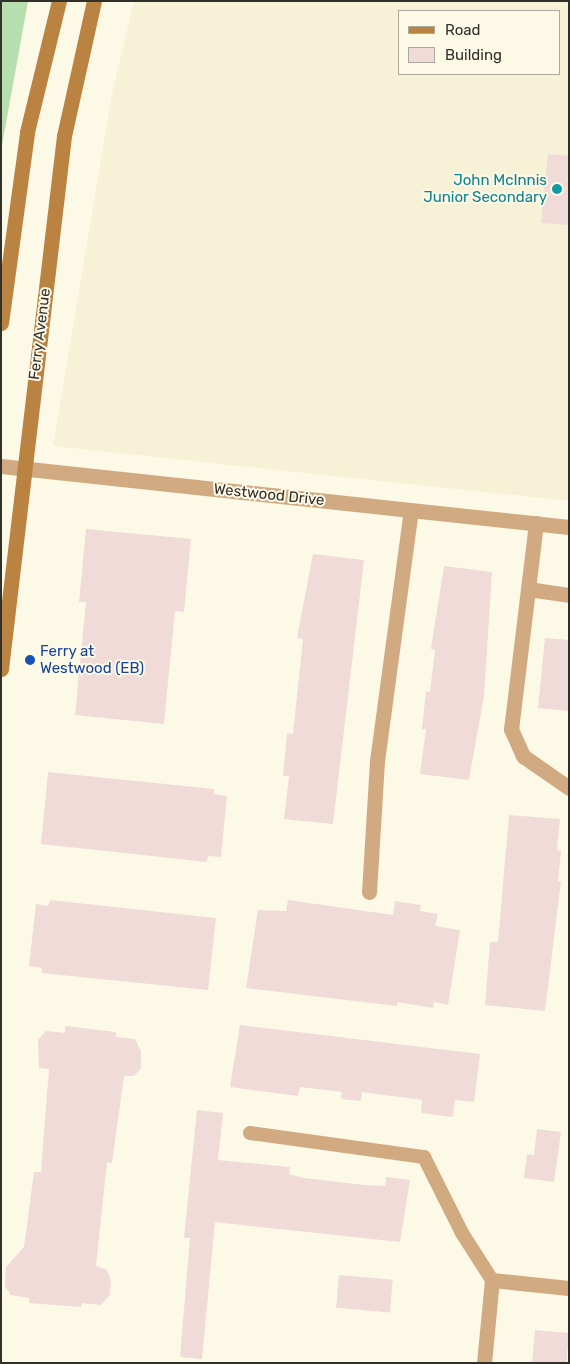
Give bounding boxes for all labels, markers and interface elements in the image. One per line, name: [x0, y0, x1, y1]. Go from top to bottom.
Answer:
legend: [398, 10, 560, 75]
text: Road: [445, 21, 481, 39]
text: Building: [445, 46, 502, 64]
place label: John McInnis Junior Secondary: [423, 171, 547, 206]
marker: John McInnis Junior Secondary: [551, 183, 563, 195]
street label: Ferry Avenue: [25, 287, 55, 381]
street label: Westwood Drive: [213, 480, 325, 510]
place label: Ferry at Westwood (EB): [40, 642, 144, 677]
marker: Ferry at Westwood (EB): [24, 654, 36, 666]

